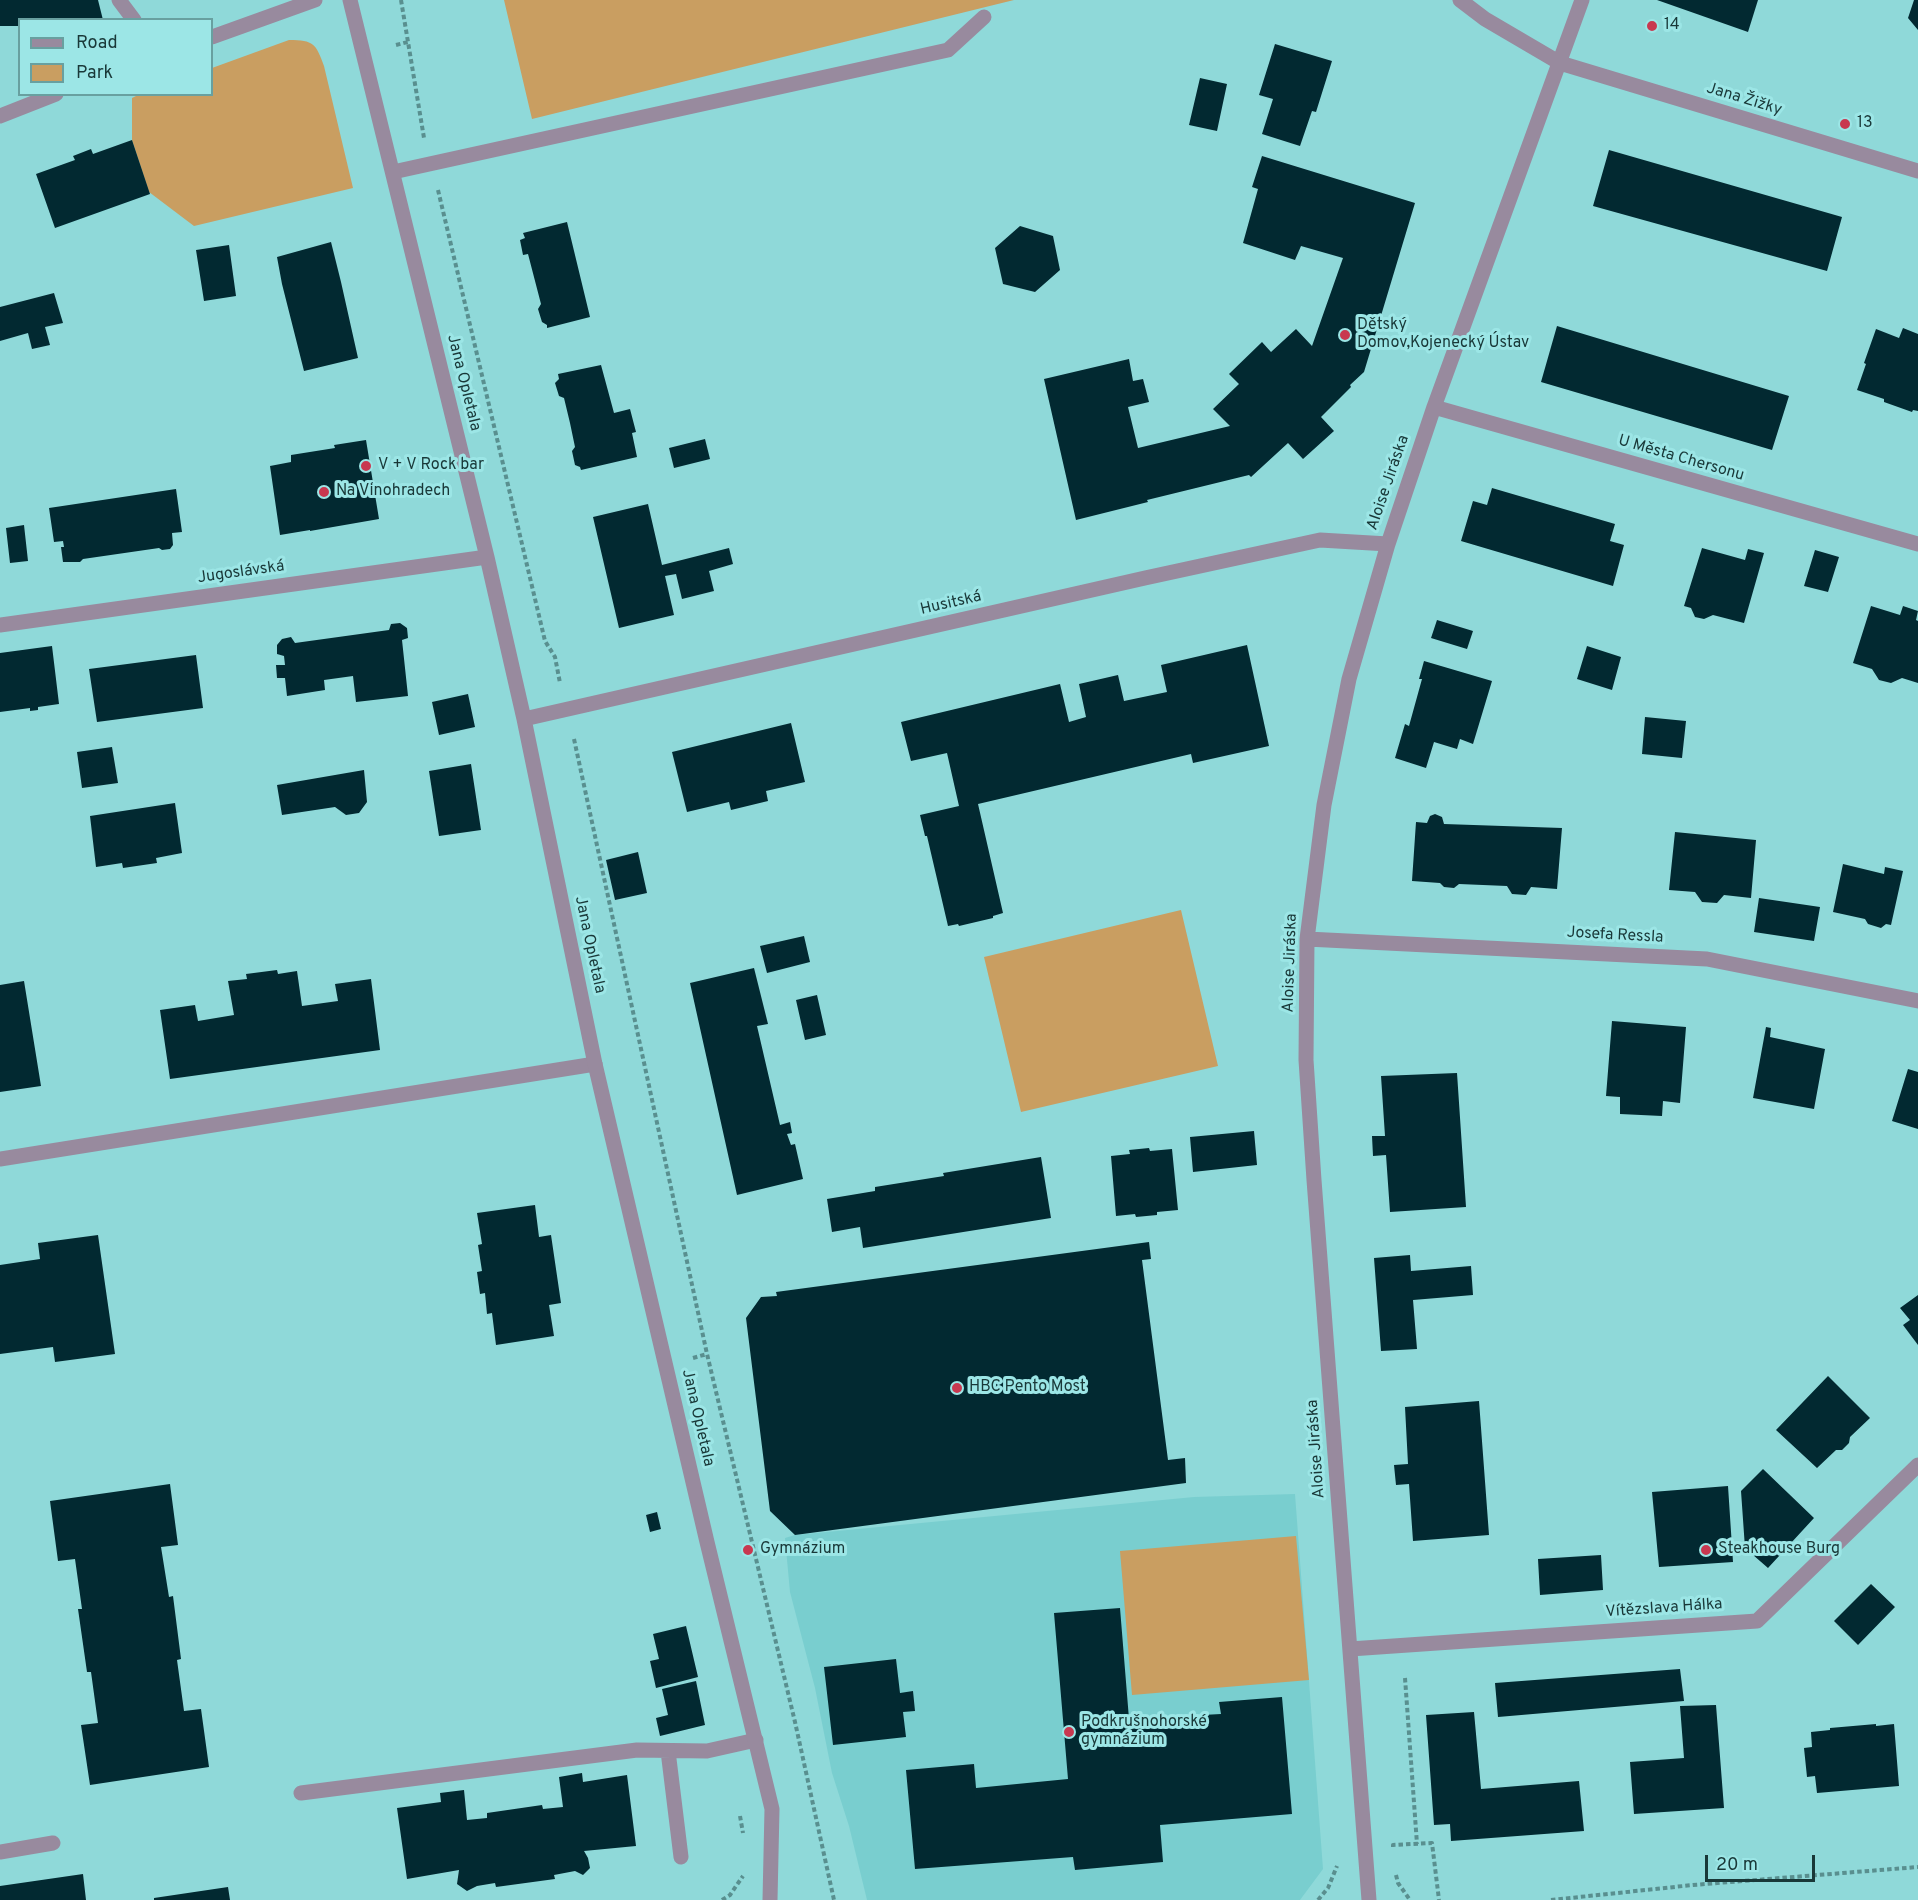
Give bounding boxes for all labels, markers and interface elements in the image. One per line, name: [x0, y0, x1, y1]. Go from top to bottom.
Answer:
place label: 14: [1664, 16, 1680, 36]
legend: [18, 18, 213, 96]
marker: 14: [1645, 19, 1659, 33]
text: Road: [76, 32, 118, 55]
text: Park: [76, 62, 113, 85]
street label: Jana Žižky: [1704, 79, 1784, 121]
place label: 13: [1857, 114, 1873, 134]
marker: 13: [1838, 117, 1852, 131]
place label: Dětský Domov,Kojenecký Ústav: [1357, 316, 1529, 354]
marker: Dětský Domov,Kojenecký Ústav: [1338, 328, 1352, 342]
street label: Jana Opletala: [442, 333, 484, 433]
street label: U Města Chersonu: [1616, 432, 1746, 486]
street label: Aloise Jiráska: [1364, 433, 1414, 533]
place label: V + V Rock bar: [378, 456, 484, 476]
marker: V + V Rock bar: [359, 459, 373, 473]
place label: Na Vinohradech: [336, 482, 450, 502]
marker: Na Vinohradech: [317, 485, 331, 499]
street label: Jugoslávská: [196, 557, 286, 589]
street label: Husitská: [919, 588, 983, 620]
street label: Jana Opletala: [569, 895, 609, 995]
street label: Aloise Jiráska: [1280, 913, 1302, 1013]
street label: Josefa Ressla: [1566, 924, 1664, 948]
street label: Jana Opletala: [677, 1368, 717, 1468]
place label: HBC Pento Most: [969, 1378, 1086, 1398]
marker: HBC Pento Most: [950, 1381, 964, 1395]
street label: Aloise Jiráska: [1304, 1399, 1330, 1499]
place label: Gymnázium: [760, 1540, 845, 1560]
place label: Steakhouse Burg: [1718, 1540, 1840, 1560]
marker: Gymnázium: [741, 1543, 755, 1557]
marker: Steakhouse Burg: [1699, 1543, 1713, 1557]
street label: Vítězslava Hálka: [1605, 1595, 1723, 1623]
place label: Podkrušnohorské gymnázium: [1081, 1713, 1207, 1751]
marker: Podkrušnohorské gymnázium: [1062, 1725, 1076, 1739]
scale bar: [1708, 1843, 1818, 1881]
text: 20 m: [1716, 1854, 1758, 1877]

